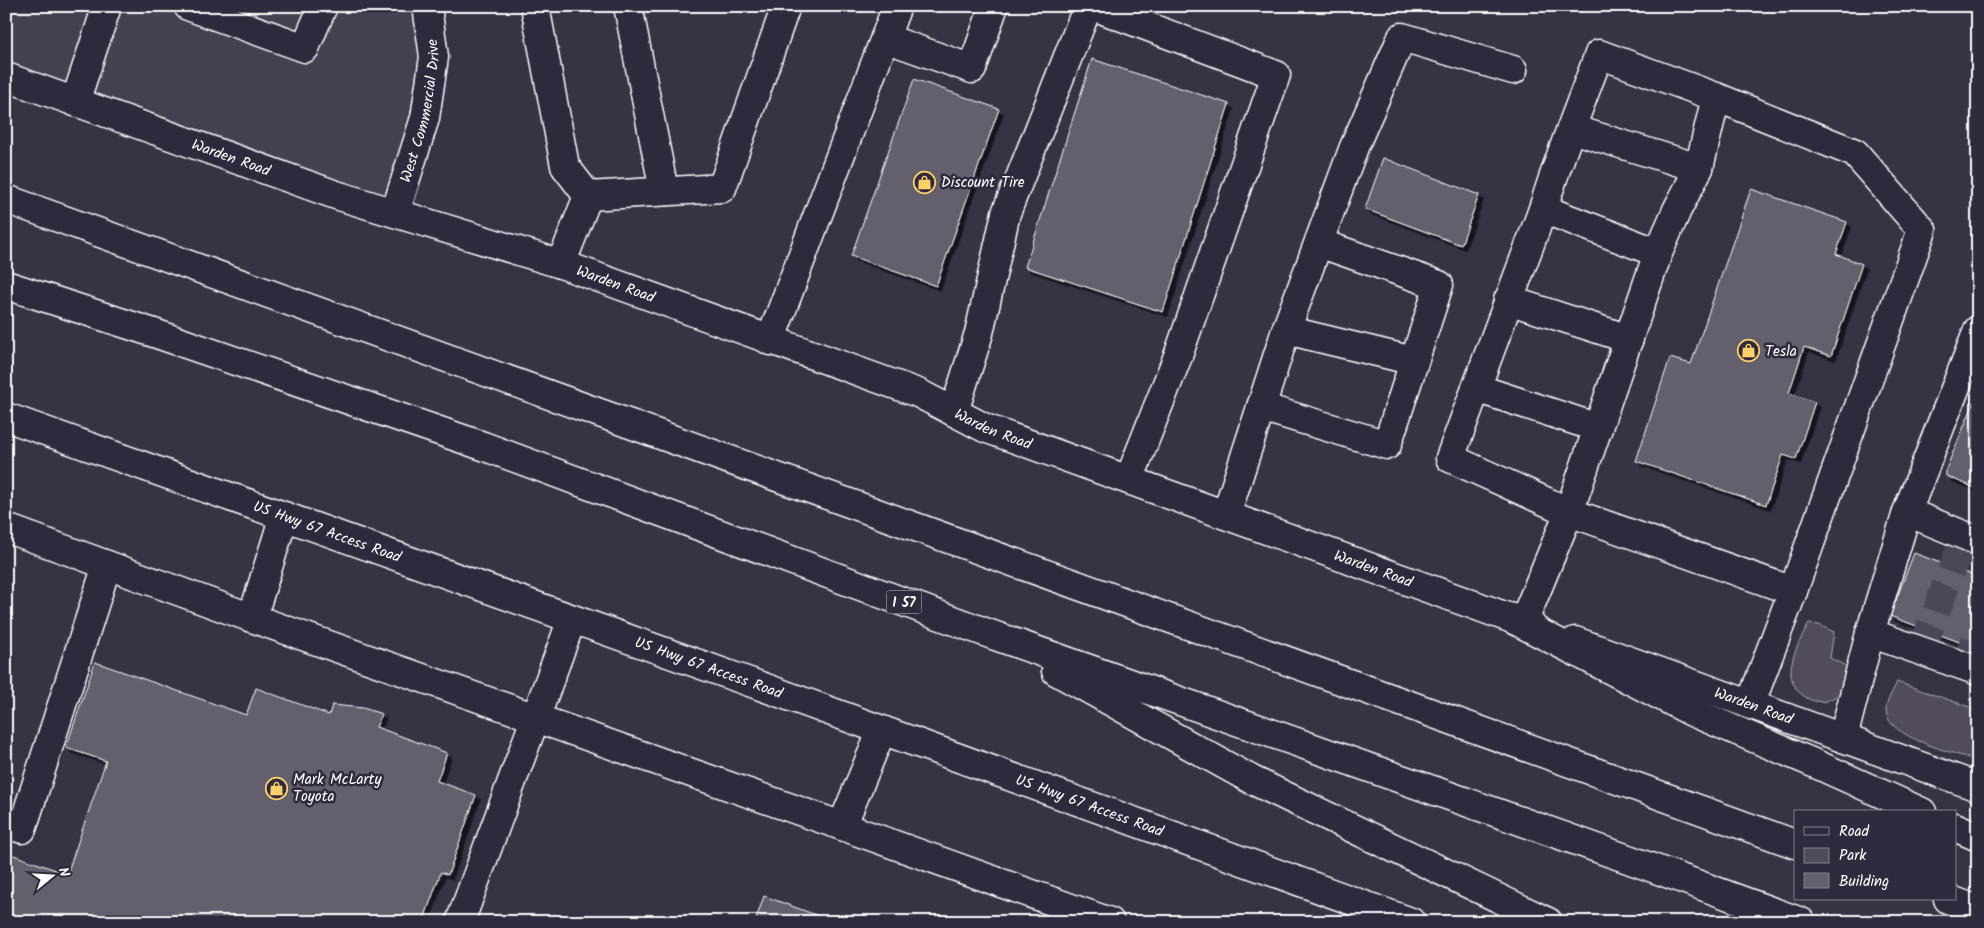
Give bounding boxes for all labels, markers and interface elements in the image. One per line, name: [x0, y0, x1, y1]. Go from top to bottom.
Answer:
street label: West Commercial Drive: [394, 37, 447, 186]
street label: Warden Road: [188, 133, 274, 184]
shop icon: Discount Tire: [913, 170, 937, 194]
place label: Discount Tire: [941, 171, 1025, 195]
street label: Warden Road: [573, 259, 659, 310]
shop icon: Tesla: [1737, 339, 1761, 363]
place label: Tesla: [1765, 340, 1797, 364]
street label: Warden Road: [950, 403, 1035, 457]
street label: US Hwy 67 Access Road: [250, 495, 405, 570]
street label: Warden Road: [1330, 544, 1416, 595]
road number: I 57: [886, 590, 922, 614]
street label: US Hwy 67 Access Road: [631, 631, 786, 706]
street label: Warden Road: [1711, 681, 1796, 732]
place label: Mark McLarty Toyota: [293, 768, 382, 809]
street label: US Hwy 67 Access Road: [1012, 768, 1167, 844]
shop icon: Mark McLarty Toyota: [265, 776, 289, 800]
legend: [1794, 810, 1956, 900]
text: Road: [1839, 820, 1870, 844]
text: Park: [1839, 844, 1867, 868]
north arrow: [28, 850, 78, 900]
text: N: [52, 865, 75, 880]
text: Building: [1839, 870, 1889, 894]

